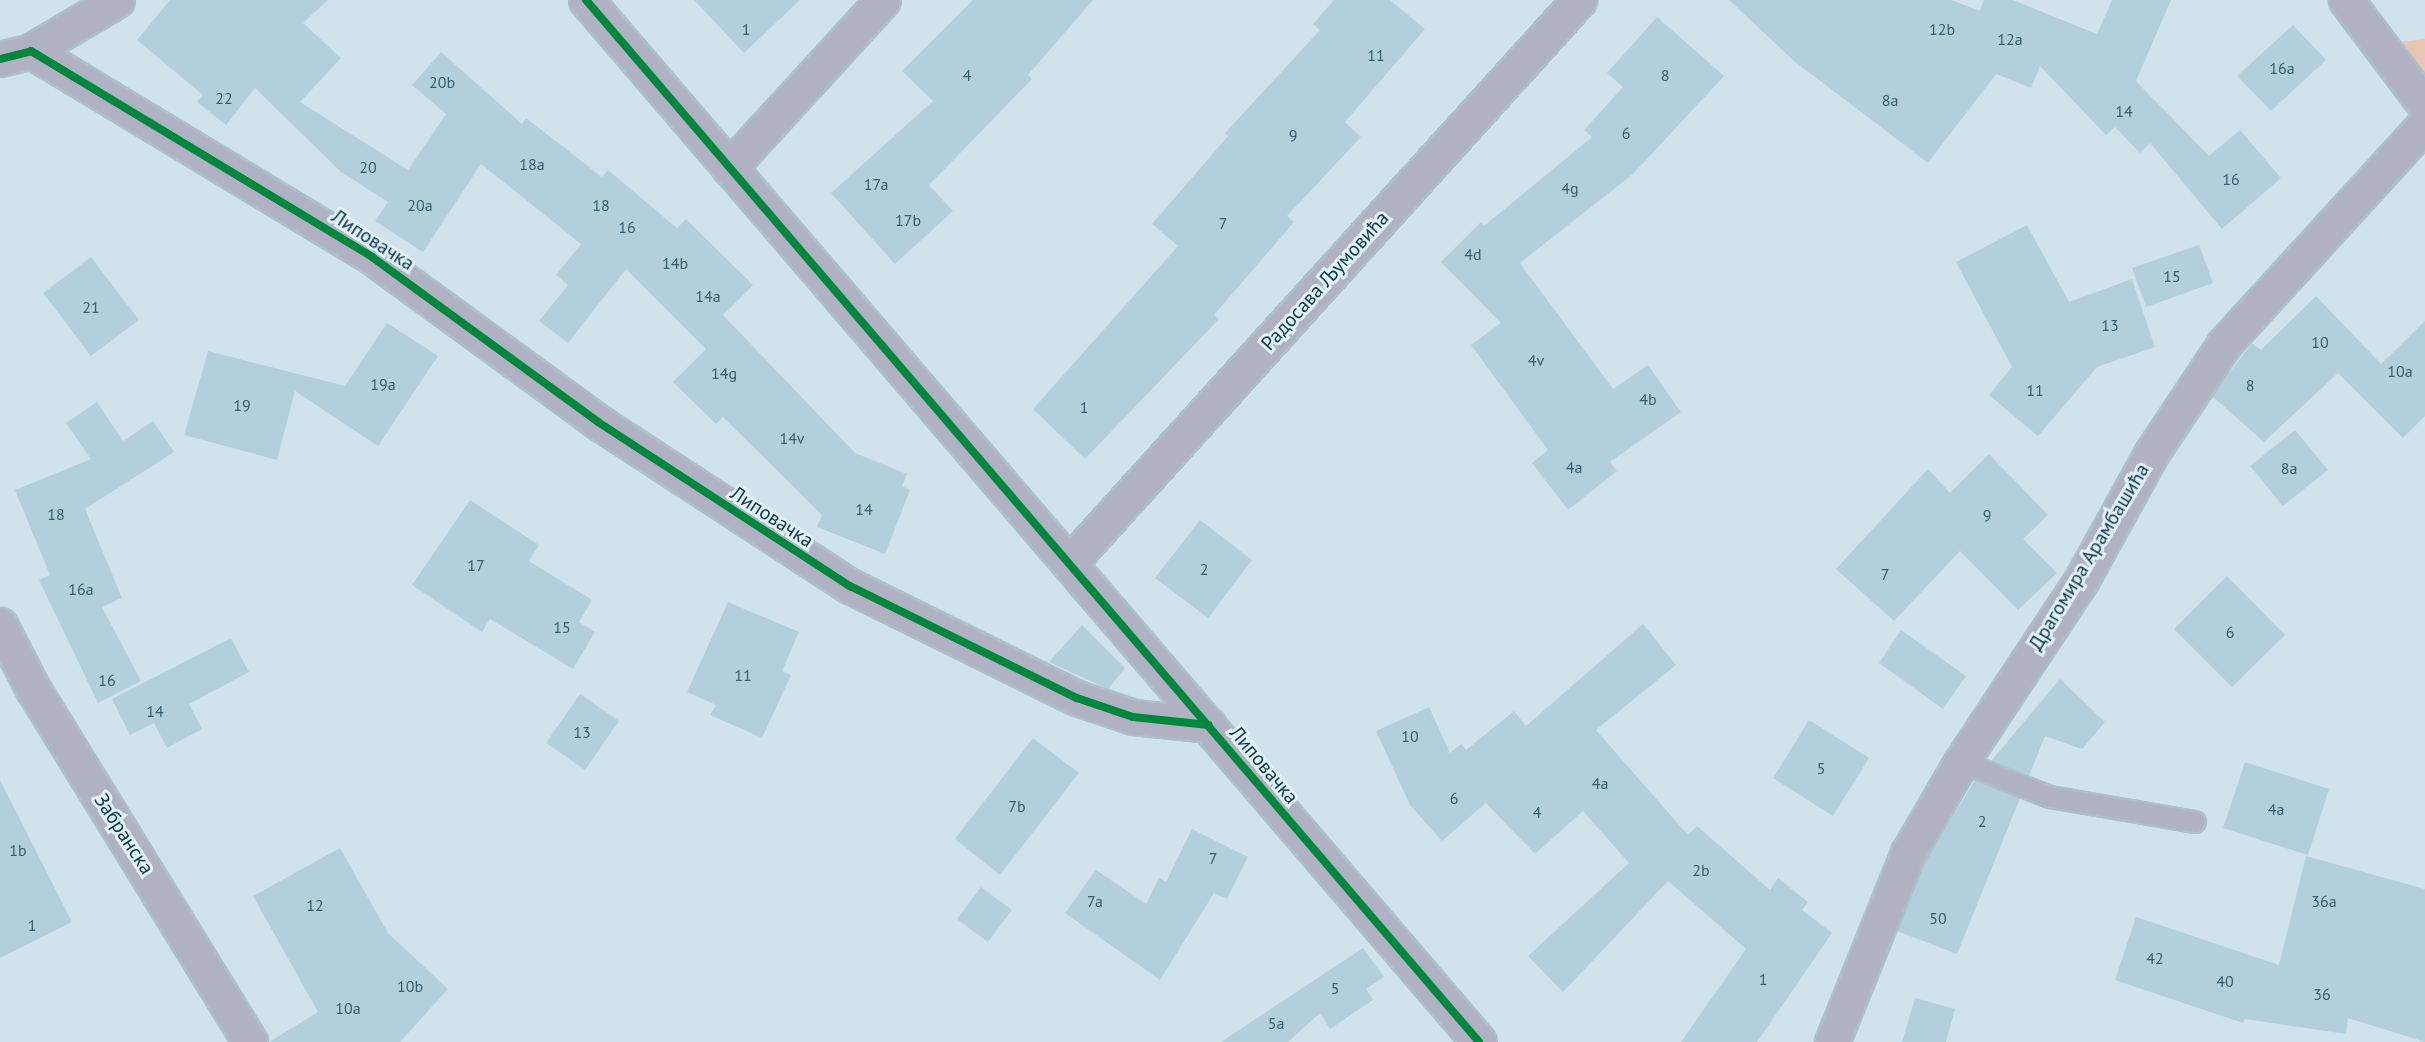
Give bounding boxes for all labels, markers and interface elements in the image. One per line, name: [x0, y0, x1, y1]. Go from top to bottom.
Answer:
house number: 1: [742, 19, 750, 39]
house number: 12b: [1929, 19, 1955, 39]
house number: 12a: [1997, 29, 2023, 49]
house number: 11: [1367, 45, 1385, 65]
house number: 16a: [2269, 58, 2295, 78]
house number: 4: [963, 65, 971, 85]
house number: 8: [1661, 65, 1669, 85]
house number: 20b: [429, 72, 455, 92]
house number: 22: [215, 88, 233, 108]
house number: 8a: [1882, 90, 1898, 110]
house number: 14: [2115, 101, 2133, 121]
house number: 6: [1622, 123, 1630, 143]
house number: 9: [1289, 125, 1297, 145]
house number: 18a: [519, 154, 545, 174]
house number: 20: [359, 157, 377, 177]
house number: 16: [2222, 169, 2240, 189]
house number: 17a: [864, 174, 888, 194]
house number: 4g: [1561, 178, 1579, 198]
house number: 20a: [407, 195, 433, 215]
house number: 18: [592, 195, 610, 215]
street label: Липовачка: [327, 204, 419, 276]
street label: Радосава Љумовића: [1256, 206, 1394, 356]
house number: 17b: [895, 210, 921, 230]
house number: 7: [1219, 213, 1227, 233]
house number: 16: [618, 217, 636, 237]
house number: 4d: [1464, 244, 1482, 264]
house number: 14b: [662, 253, 688, 273]
house number: 15: [2163, 266, 2181, 286]
house number: 14a: [695, 286, 721, 306]
house number: 21: [82, 297, 100, 317]
house number: 13: [2101, 315, 2119, 335]
house number: 10: [2311, 332, 2329, 352]
house number: 4v: [1528, 350, 1544, 370]
house number: 10a: [2387, 361, 2413, 381]
house number: 14g: [711, 363, 737, 383]
house number: 19a: [370, 374, 396, 394]
house number: 8: [2246, 375, 2254, 395]
house number: 11: [2026, 380, 2044, 400]
house number: 4b: [1639, 389, 1657, 409]
house number: 19: [233, 395, 251, 415]
house number: 1: [1080, 397, 1088, 417]
house number: 14v: [779, 428, 805, 448]
house number: 4a: [1566, 457, 1582, 477]
house number: 8a: [2281, 458, 2297, 478]
street label: Драгомира Арамбашића: [2024, 459, 2154, 655]
street label: Липовачка: [726, 481, 818, 553]
house number: 14: [855, 499, 873, 519]
house number: 18: [47, 504, 65, 524]
house number: 9: [1983, 505, 1991, 525]
house number: 17: [467, 555, 485, 575]
house number: 2: [1200, 559, 1208, 579]
house number: 7: [1881, 564, 1889, 584]
house number: 16a: [68, 579, 94, 599]
house number: 15: [553, 617, 571, 637]
house number: 6: [2226, 622, 2234, 642]
house number: 11: [734, 665, 752, 685]
house number: 16: [98, 670, 116, 690]
house number: 14: [146, 701, 164, 721]
street label: Липовачка: [1225, 721, 1303, 809]
house number: 13: [573, 722, 591, 742]
house number: 10: [1401, 726, 1419, 746]
house number: 5: [1817, 758, 1825, 778]
house number: 4a: [1592, 773, 1608, 793]
house number: 6: [1450, 788, 1458, 808]
street label: Забранска: [89, 789, 159, 879]
house number: 7b: [1008, 796, 1026, 816]
house number: 4a: [2268, 799, 2284, 819]
house number: 4: [1533, 802, 1541, 822]
house number: 2: [1978, 811, 1986, 831]
house number: 1b: [9, 840, 27, 860]
house number: 7: [1209, 848, 1217, 868]
house number: 2b: [1692, 860, 1710, 880]
house number: 7a: [1087, 891, 1103, 911]
house number: 36a: [2311, 891, 2337, 911]
house number: 12: [306, 895, 324, 915]
house number: 50: [1929, 908, 1947, 928]
house number: 1: [28, 915, 36, 935]
house number: 42: [2146, 948, 2164, 968]
house number: 1: [1759, 969, 1767, 989]
house number: 40: [2216, 971, 2234, 991]
house number: 10b: [397, 976, 423, 996]
house number: 5: [1331, 978, 1339, 998]
house number: 36: [2313, 984, 2331, 1004]
house number: 10a: [335, 998, 361, 1018]
house number: 5a: [1268, 1013, 1284, 1033]

